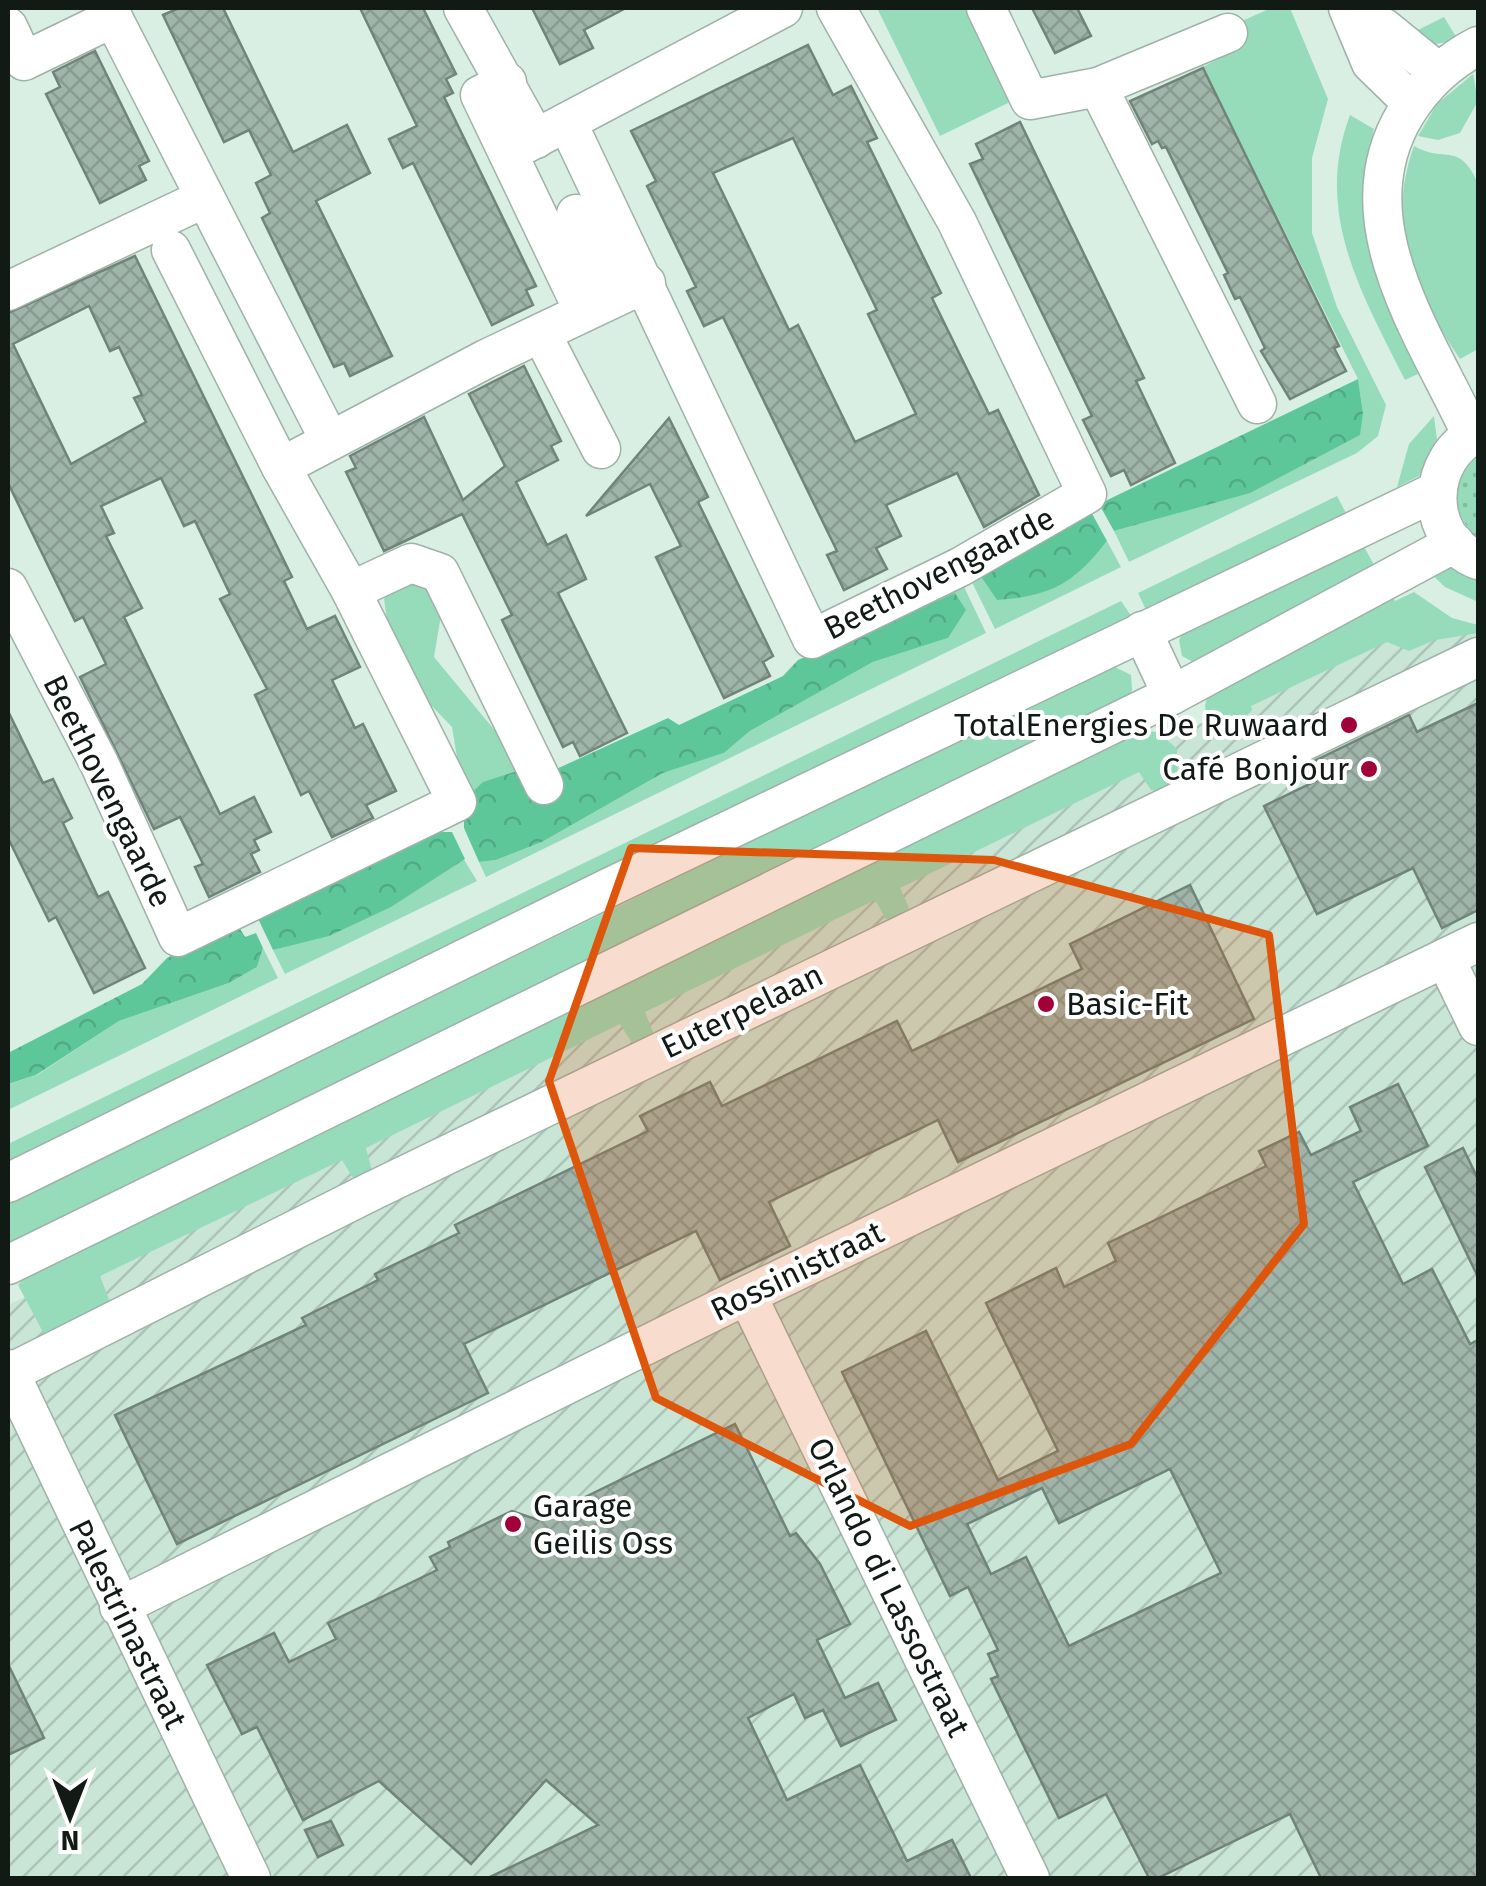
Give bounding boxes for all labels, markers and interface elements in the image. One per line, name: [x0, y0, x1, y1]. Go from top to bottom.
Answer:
street label: Beethovengaarde: [817, 498, 1061, 648]
street label: Beethovengaarde: [35, 669, 181, 913]
place label: TotalEnergies De Ruwaard: [954, 706, 1329, 744]
marker: TotalEnergies De Ruwaard: [1338, 714, 1360, 736]
place label: Café Bonjour: [1162, 750, 1350, 788]
marker: Café Bonjour: [1358, 758, 1380, 780]
street label: Euterpelaan: [655, 956, 829, 1066]
place label: Basic-Fit: [1066, 985, 1189, 1023]
marker: Basic-Fit: [1035, 993, 1057, 1015]
street label: Rossinistraat: [704, 1213, 890, 1329]
street label: Orlando di Lassostraat: [800, 1431, 978, 1743]
place label: Garage Geilis Oss: [533, 1487, 673, 1562]
street label: Palestrinastraat: [61, 1513, 195, 1735]
marker: Garage Geilis Oss: [502, 1513, 524, 1535]
north arrow: [20, 1766, 120, 1866]
text: N: [61, 1824, 79, 1857]

